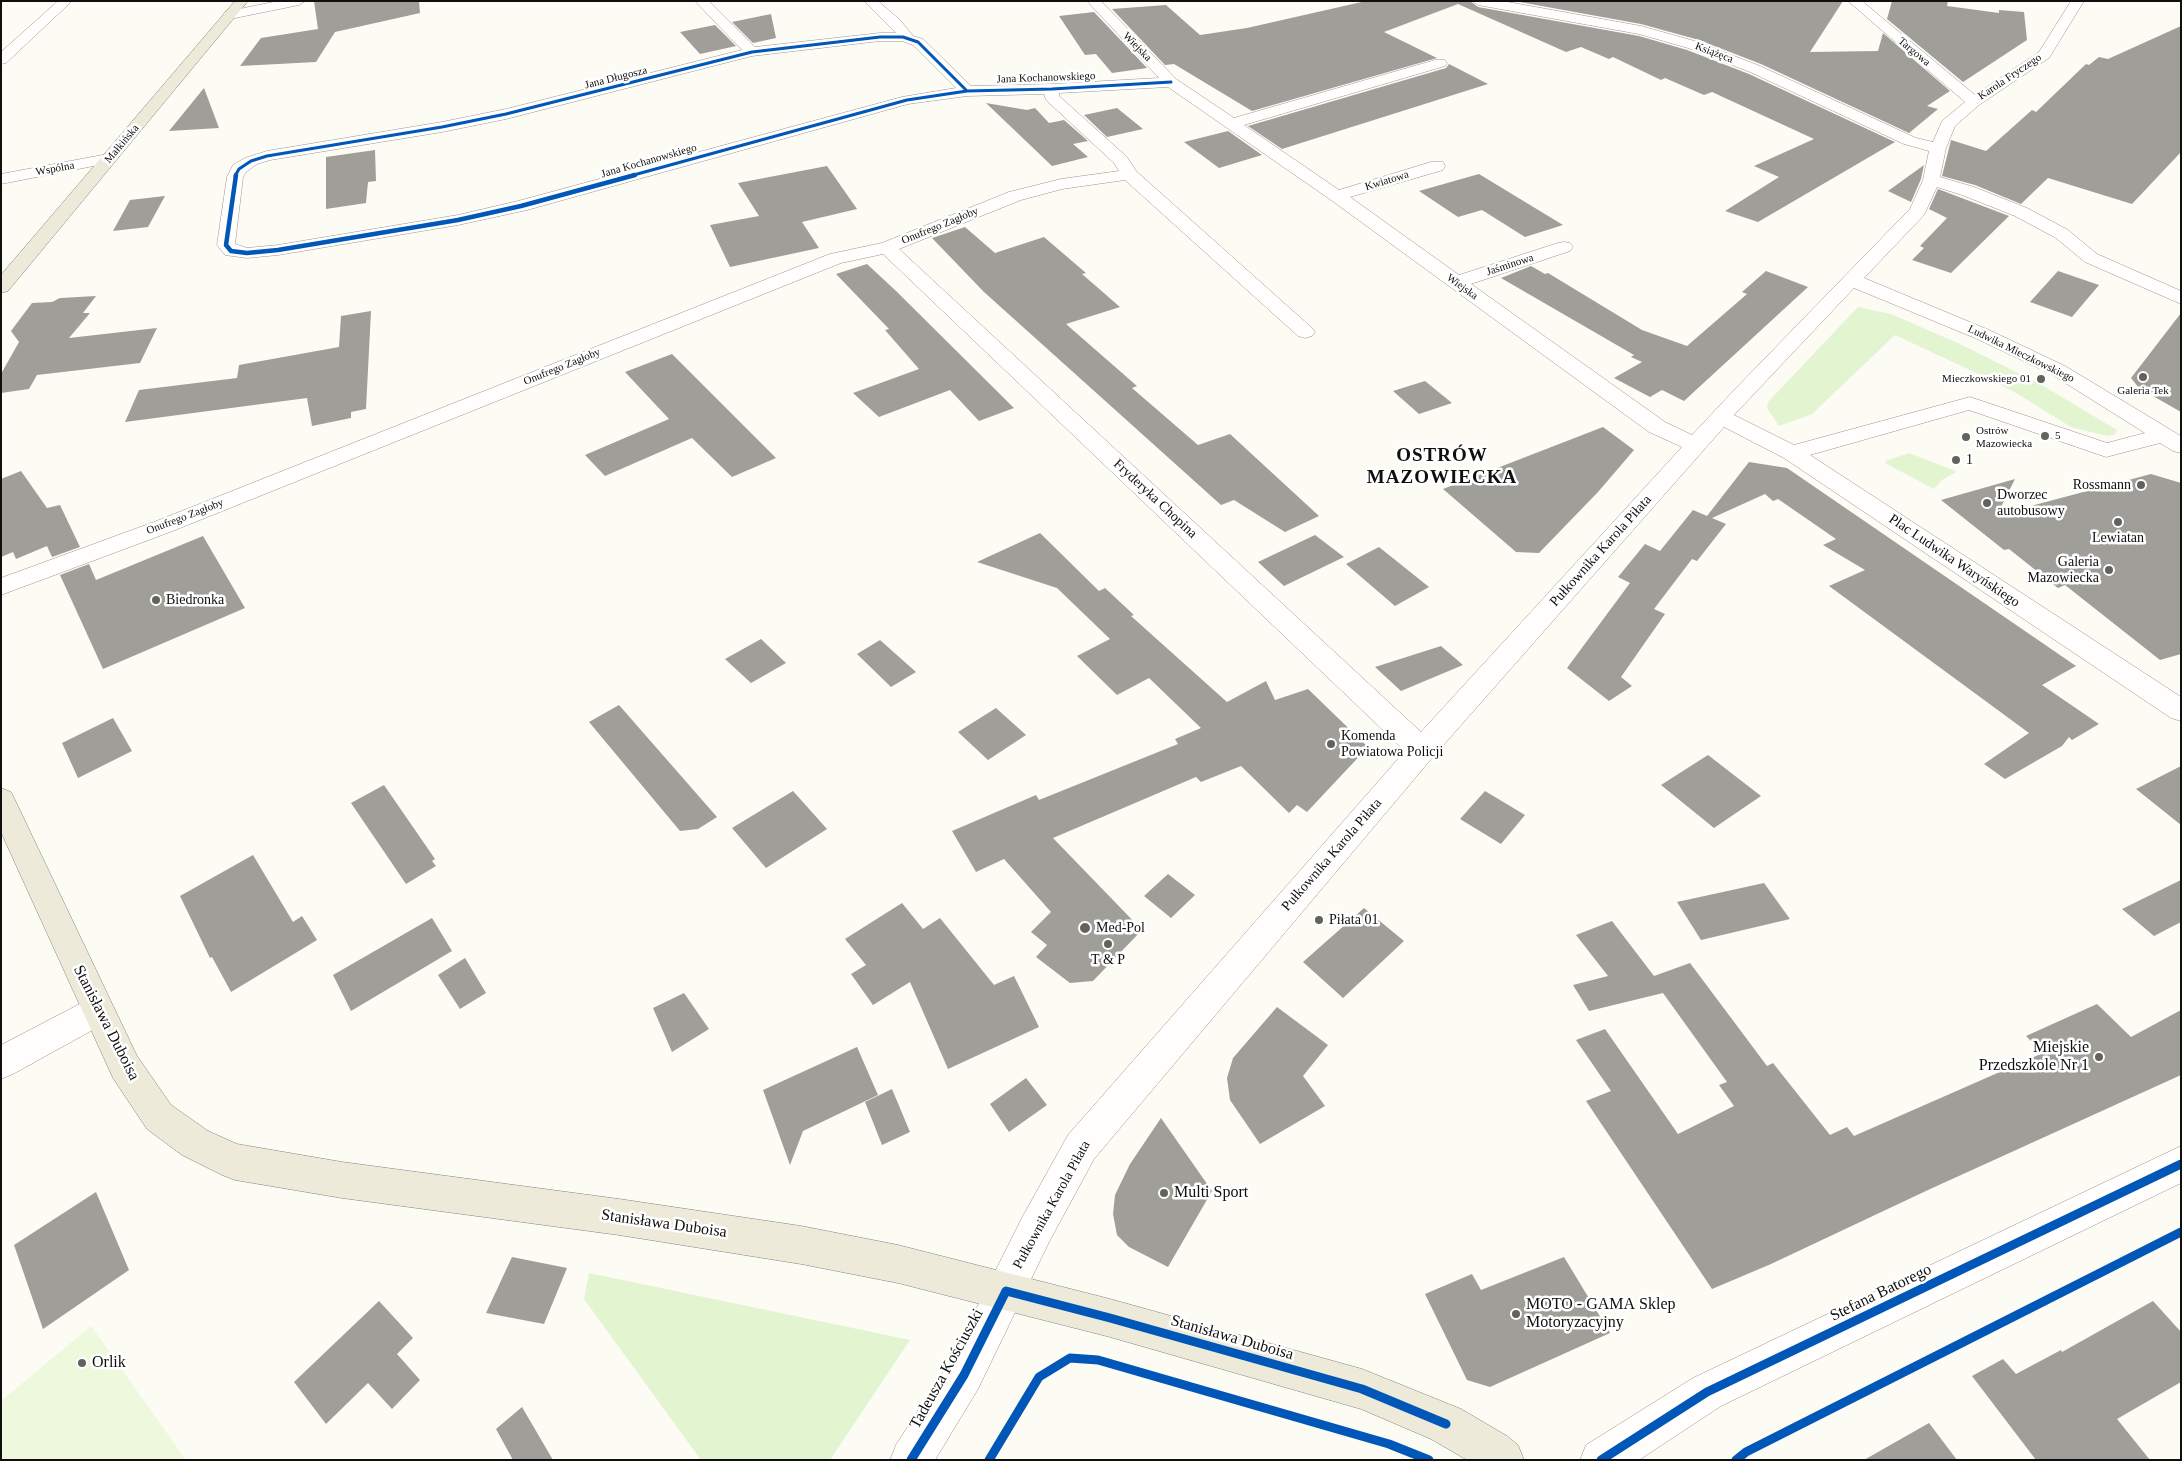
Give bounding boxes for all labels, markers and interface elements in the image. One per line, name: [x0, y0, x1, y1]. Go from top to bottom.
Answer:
street label: Wiejska: [1120, 30, 1154, 64]
street label: Targowa: [1895, 35, 1933, 69]
street label: Książęca: [1693, 40, 1735, 66]
street label: Karola Fryczego: [1976, 51, 2044, 103]
street label: Jana Długosza: [583, 64, 649, 92]
street label: Jana Kochanowskiego: [996, 70, 1096, 86]
street label: Małkińska: [102, 122, 142, 166]
street label: Jana Kochanowskiego: [600, 141, 698, 181]
street label: Wspólna: [35, 159, 75, 179]
street label: Kwiatowa: [1363, 168, 1411, 194]
street label: Onufrego Zagłoby: [900, 205, 980, 247]
street label: Jaśminowa: [1485, 251, 1535, 279]
street label: Wiejska: [1444, 271, 1480, 303]
street label: Ludwika Mieczkowskiego: [1966, 322, 2076, 386]
street label: Onufrego Zagłoby: [522, 346, 602, 388]
marker: Galeria Tek: [2137, 371, 2149, 383]
place label: Mieczkowskiego 01: [1942, 372, 2031, 386]
marker: Mieczkowskiego 01: [2035, 373, 2047, 385]
place label: Galeria Tek: [2117, 384, 2169, 398]
place label: Ostrów Mazowiecka: [1976, 424, 2032, 450]
place label: 5: [2055, 429, 2060, 443]
marker: 5: [2039, 430, 2051, 442]
marker: Ostrów Mazowiecka: [1960, 431, 1972, 443]
district label: OSTRÓW MAZOWIECKA: [1366, 445, 1518, 489]
place label: 1: [1966, 452, 1973, 468]
marker: 1: [1950, 454, 1962, 466]
street label: Fryderyka Chopina: [1110, 456, 1200, 542]
place label: Rossmann: [2073, 477, 2131, 493]
marker: Rossmann: [2135, 479, 2147, 491]
place label: Dworzec autobusowy: [1997, 487, 2065, 520]
street label: Pułkownika Karola Piłata: [1547, 492, 1655, 610]
street label: Onufrego Zagłoby: [145, 496, 225, 538]
marker: Dworzec autobusowy: [1981, 497, 1993, 509]
street label: Plac Ludwika Waryńskiego: [1885, 511, 2023, 611]
marker: Lewiatan: [2112, 516, 2124, 528]
place label: Lewiatan: [2092, 530, 2144, 546]
place label: Galeria Mazowiecka: [2027, 554, 2099, 586]
marker: Galeria Mazowiecka: [2103, 564, 2115, 576]
place label: Biedronka: [166, 592, 224, 608]
marker: Biedronka: [150, 594, 162, 606]
place label: Komenda Powiatowa Policji: [1341, 728, 1443, 760]
marker: Komenda Powiatowa Policji: [1325, 738, 1337, 750]
street label: Pułkownika Karola Piłata: [1278, 795, 1386, 915]
place label: Piłata 01: [1329, 912, 1378, 928]
marker: Piłata 01: [1313, 914, 1325, 926]
place label: Med-Pol: [1096, 920, 1145, 936]
marker: Med-Pol: [1078, 921, 1092, 935]
marker: T & P: [1102, 938, 1114, 950]
place label: T & P: [1091, 952, 1125, 968]
street label: Stanisława Duboisa: [69, 962, 143, 1084]
place label: Miejskie Przedszkole Nr 1: [1979, 1038, 2089, 1076]
marker: Miejskie Przedszkole Nr 1: [2093, 1051, 2105, 1063]
street label: Pułkownika Karola Piłata: [1010, 1138, 1094, 1272]
place label: Multi Sport: [1174, 1183, 1248, 1203]
marker: Multi Sport: [1158, 1187, 1170, 1199]
street label: Stanisława Duboisa: [600, 1206, 728, 1242]
street label: Stefana Batorego: [1827, 1260, 1935, 1326]
place label: MOTO - GAMA Sklep Motoryzacyjny: [1526, 1295, 1675, 1333]
street label: Tadeusza Kościuszki: [906, 1306, 988, 1432]
marker: MOTO - GAMA Sklep Motoryzacyjny: [1510, 1308, 1522, 1320]
street label: Stanisława Duboisa: [1168, 1311, 1296, 1365]
place label: Orlik: [92, 1353, 126, 1373]
marker: Orlik: [76, 1357, 88, 1369]

